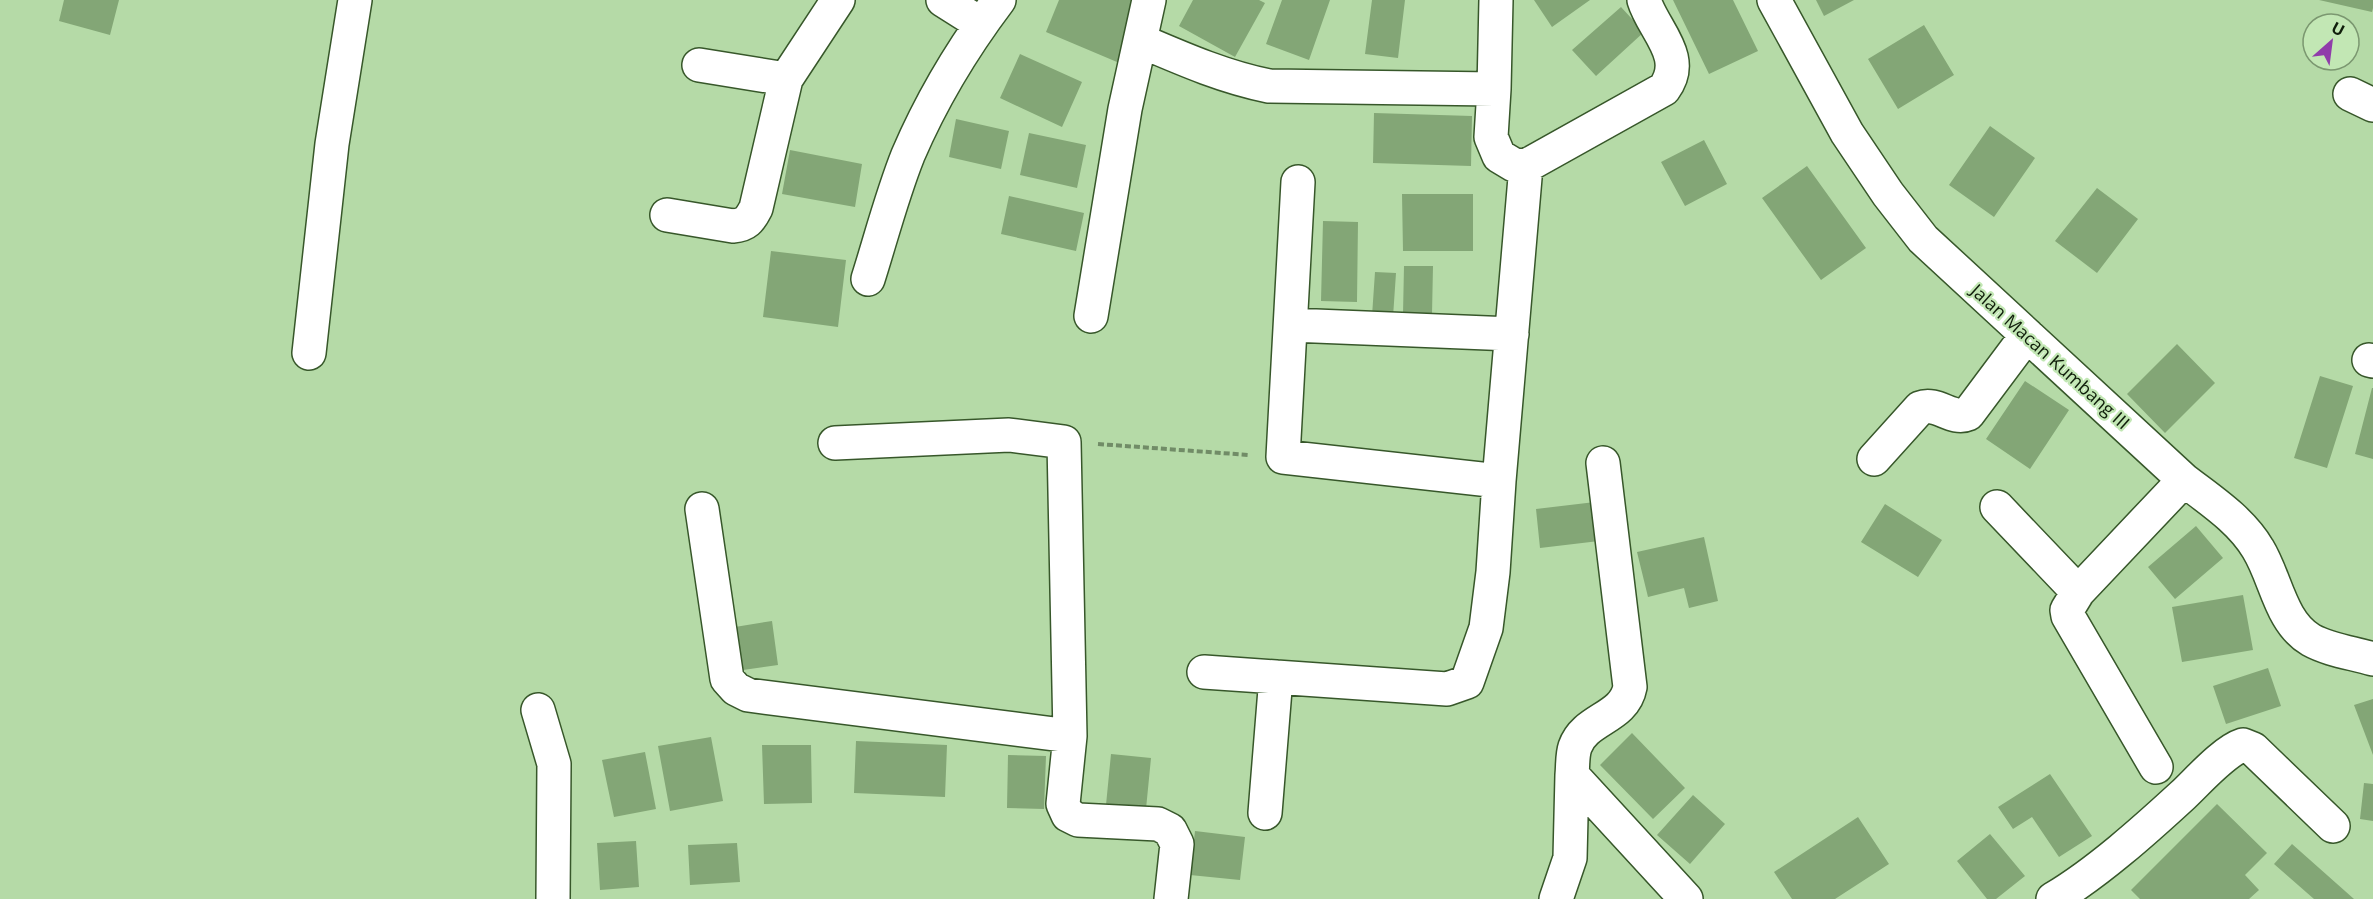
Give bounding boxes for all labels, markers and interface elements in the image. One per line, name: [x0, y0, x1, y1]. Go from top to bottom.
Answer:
north arrow: [2301, 12, 2361, 72]
text: U: [2328, 16, 2349, 41]
street label: Jalan Macan Kumbang III: [1965, 277, 2135, 434]

